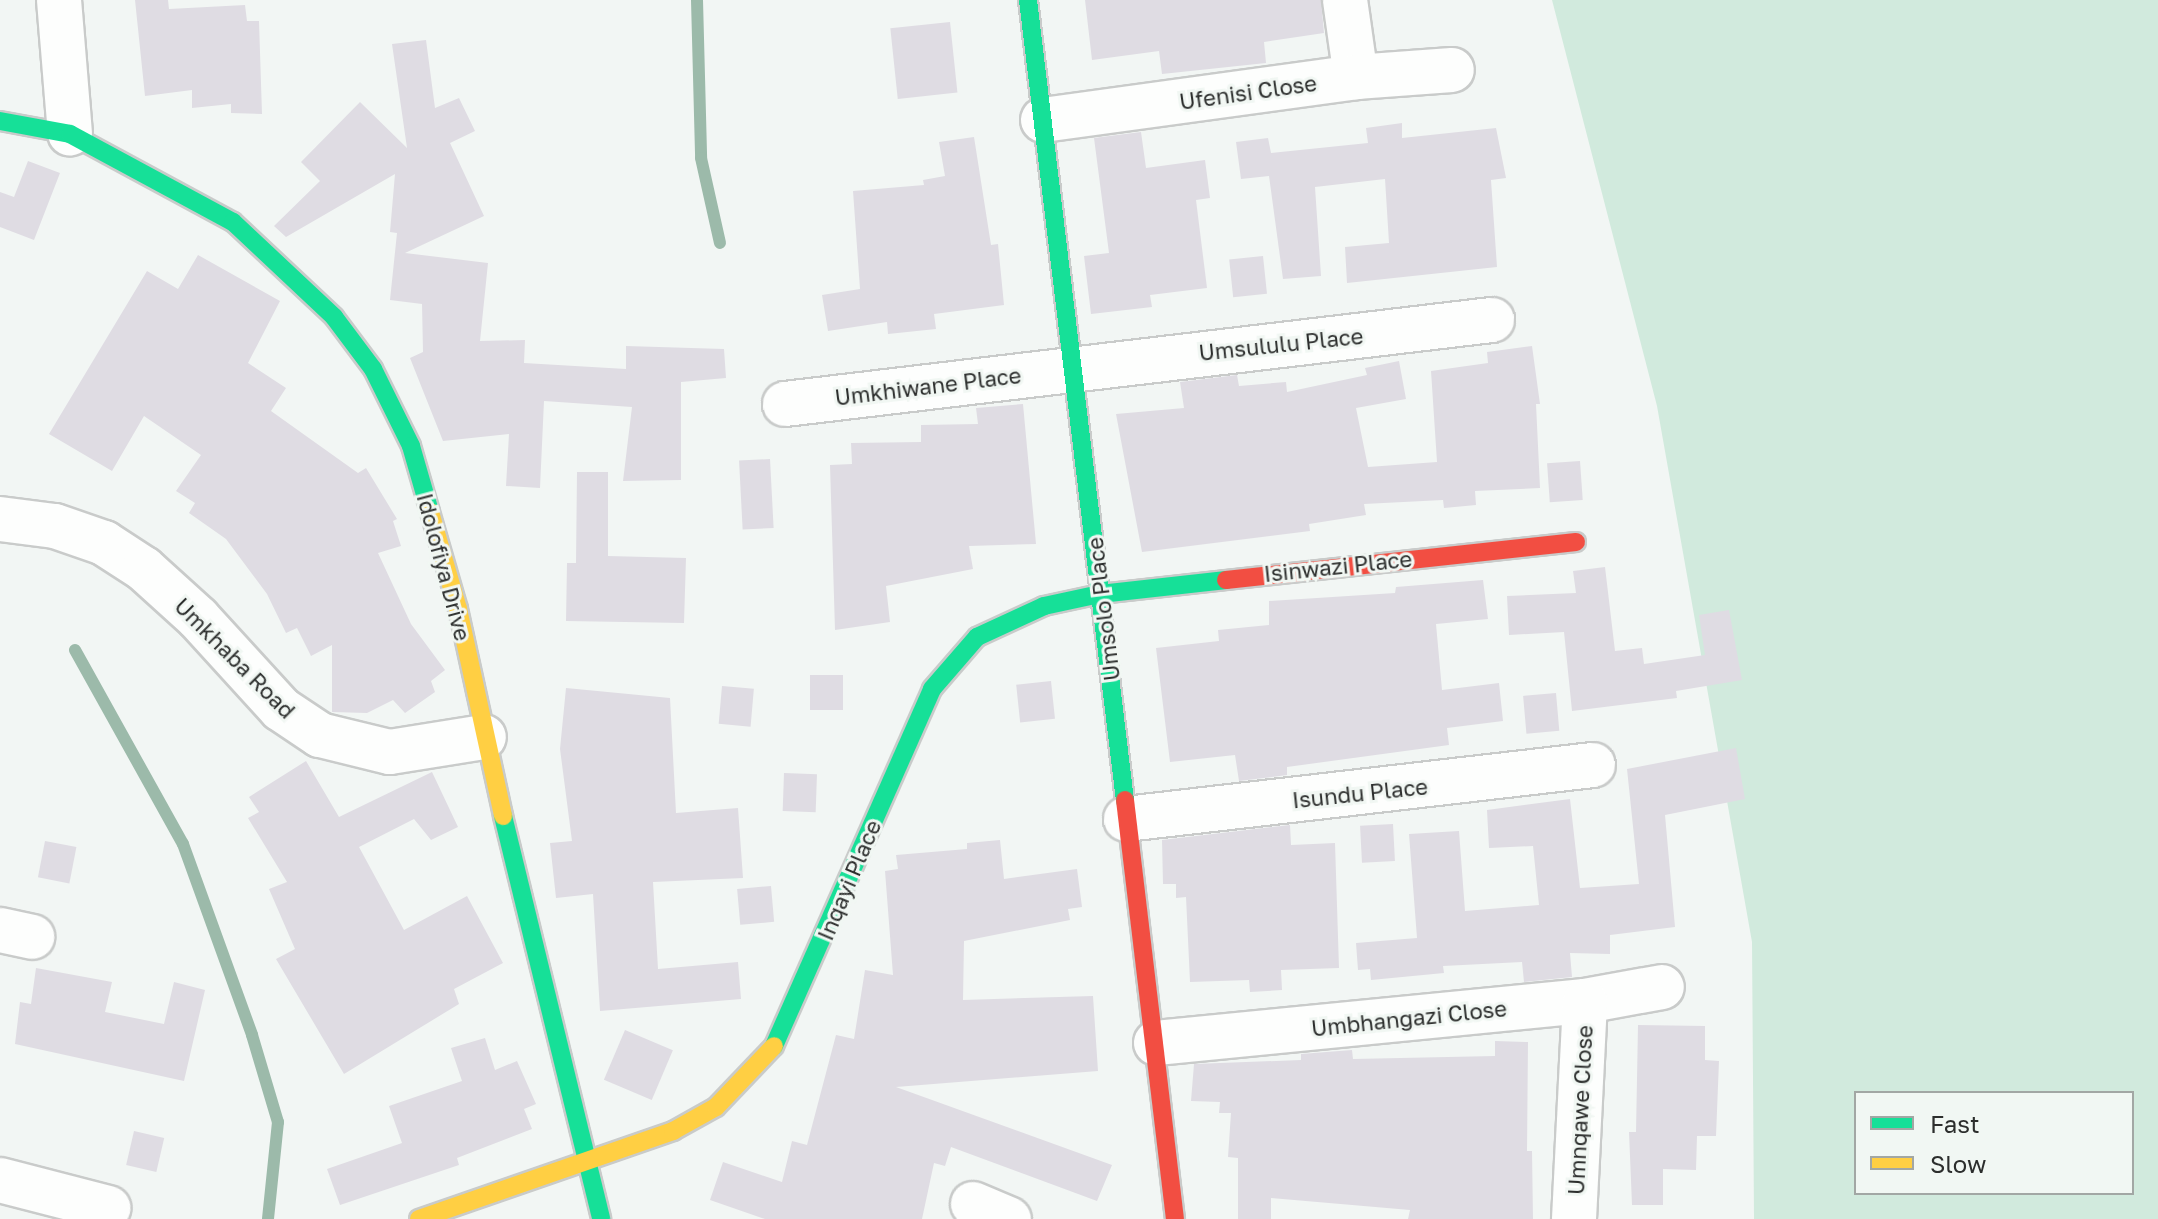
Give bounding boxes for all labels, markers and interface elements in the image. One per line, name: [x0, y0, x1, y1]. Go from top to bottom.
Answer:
street label: Ufenisi Close: [1178, 69, 1318, 115]
street label: Umsululu Place: [1197, 322, 1365, 366]
street label: Umkhiwane Place: [833, 361, 1023, 411]
street label: Idolofiya Drive: [412, 490, 476, 644]
street label: Umsolo Place: [1081, 536, 1125, 682]
street label: Isinwazi Place: [1263, 545, 1413, 587]
street label: Umkhaba Road: [169, 592, 301, 724]
street label: Isundu Place: [1291, 773, 1429, 813]
street label: Inqayi Place: [812, 816, 886, 944]
street label: Umbhangazi Close: [1310, 995, 1508, 1041]
street label: Umnqawe Close: [1562, 1024, 1598, 1196]
legend: [1854, 1091, 2134, 1195]
text: Fast: [1930, 1109, 1980, 1138]
text: Slow: [1930, 1149, 1986, 1178]

